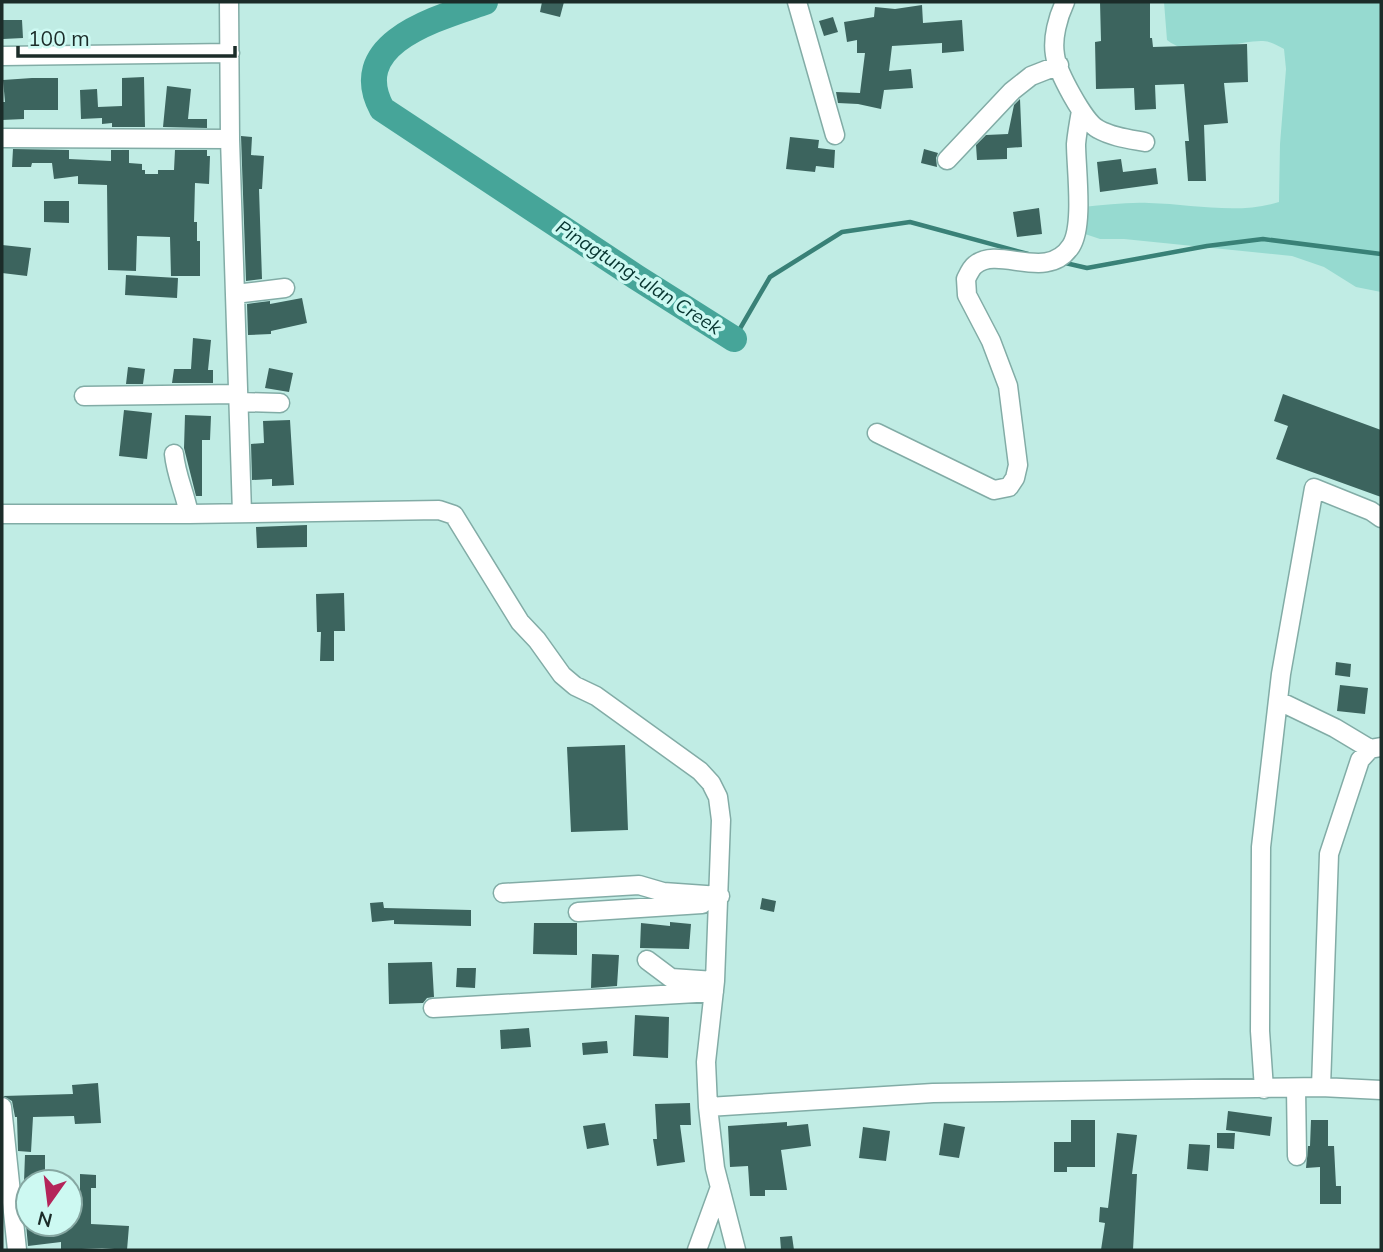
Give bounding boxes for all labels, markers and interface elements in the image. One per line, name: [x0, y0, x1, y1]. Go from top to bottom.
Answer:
scale bar: [18, 14, 234, 58]
text: 100 m: [28, 25, 90, 51]
water label: Pinagtung-ulan Creek: [552, 215, 727, 340]
north arrow: [14, 1168, 84, 1238]
text: N: [35, 1206, 55, 1233]

